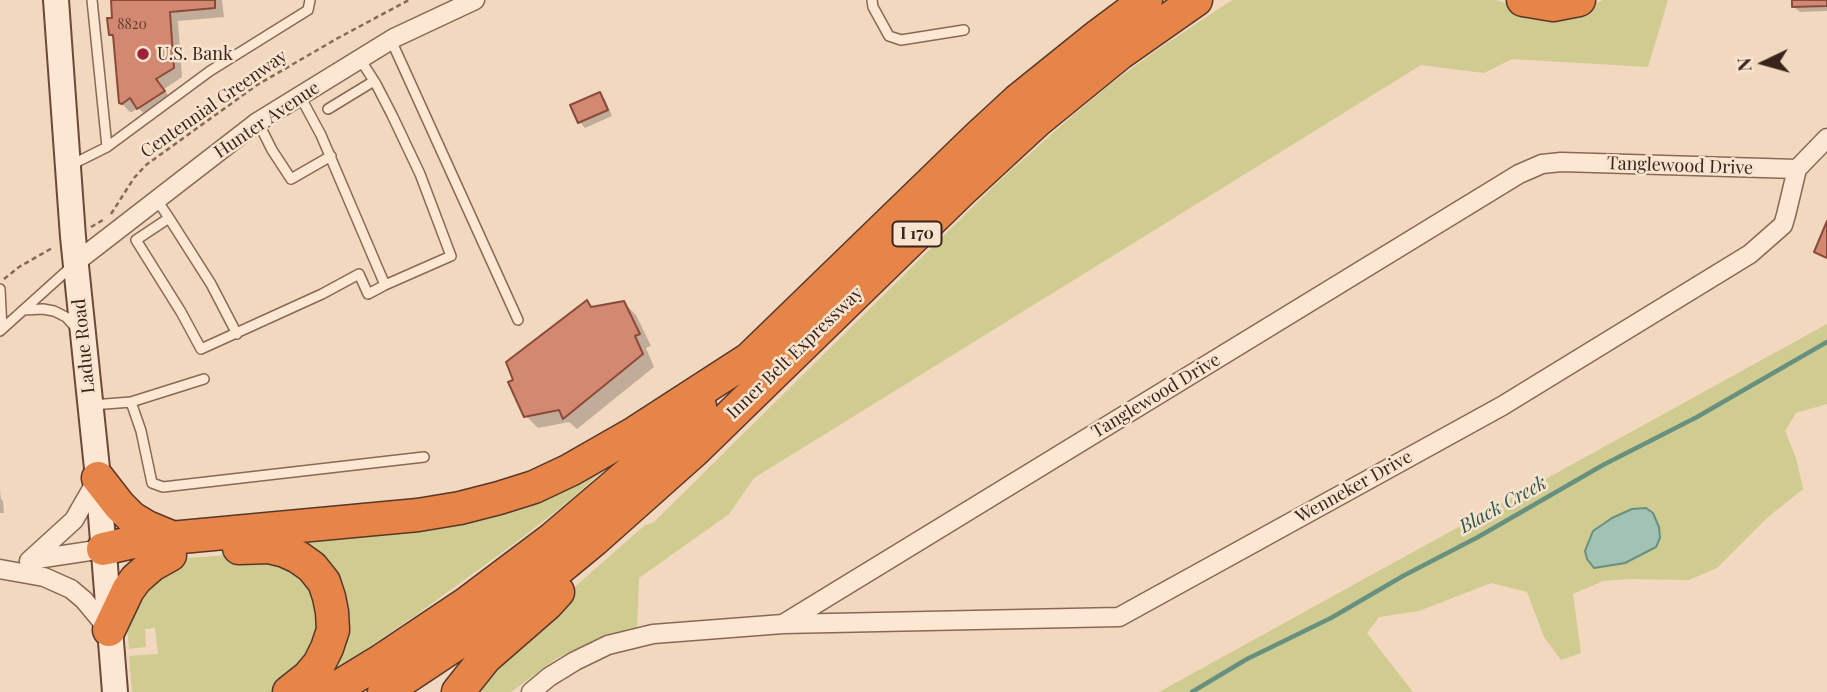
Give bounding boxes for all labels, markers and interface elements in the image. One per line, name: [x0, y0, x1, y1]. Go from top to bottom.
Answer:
house number: 8820: [117, 17, 147, 33]
north arrow: [1729, 28, 1799, 98]
place label: U.S. Bank: [157, 43, 233, 65]
street label: Centennial Greenway: [137, 45, 291, 163]
marker: U.S. Bank: [135, 46, 151, 62]
text: N: [1730, 57, 1757, 73]
street label: Hunter Avenue: [210, 77, 324, 163]
street label: Tanglewood Drive: [1606, 153, 1754, 179]
road number: I 170: [892, 222, 942, 246]
street label: Inner Belt Expressway: [722, 282, 868, 424]
street label: Ladue Road: [68, 298, 100, 394]
street label: Tanglewood Drive: [1088, 349, 1224, 443]
street label: Wenneker Drive: [1292, 446, 1416, 528]
water label: Black Creek: [1455, 472, 1551, 538]

